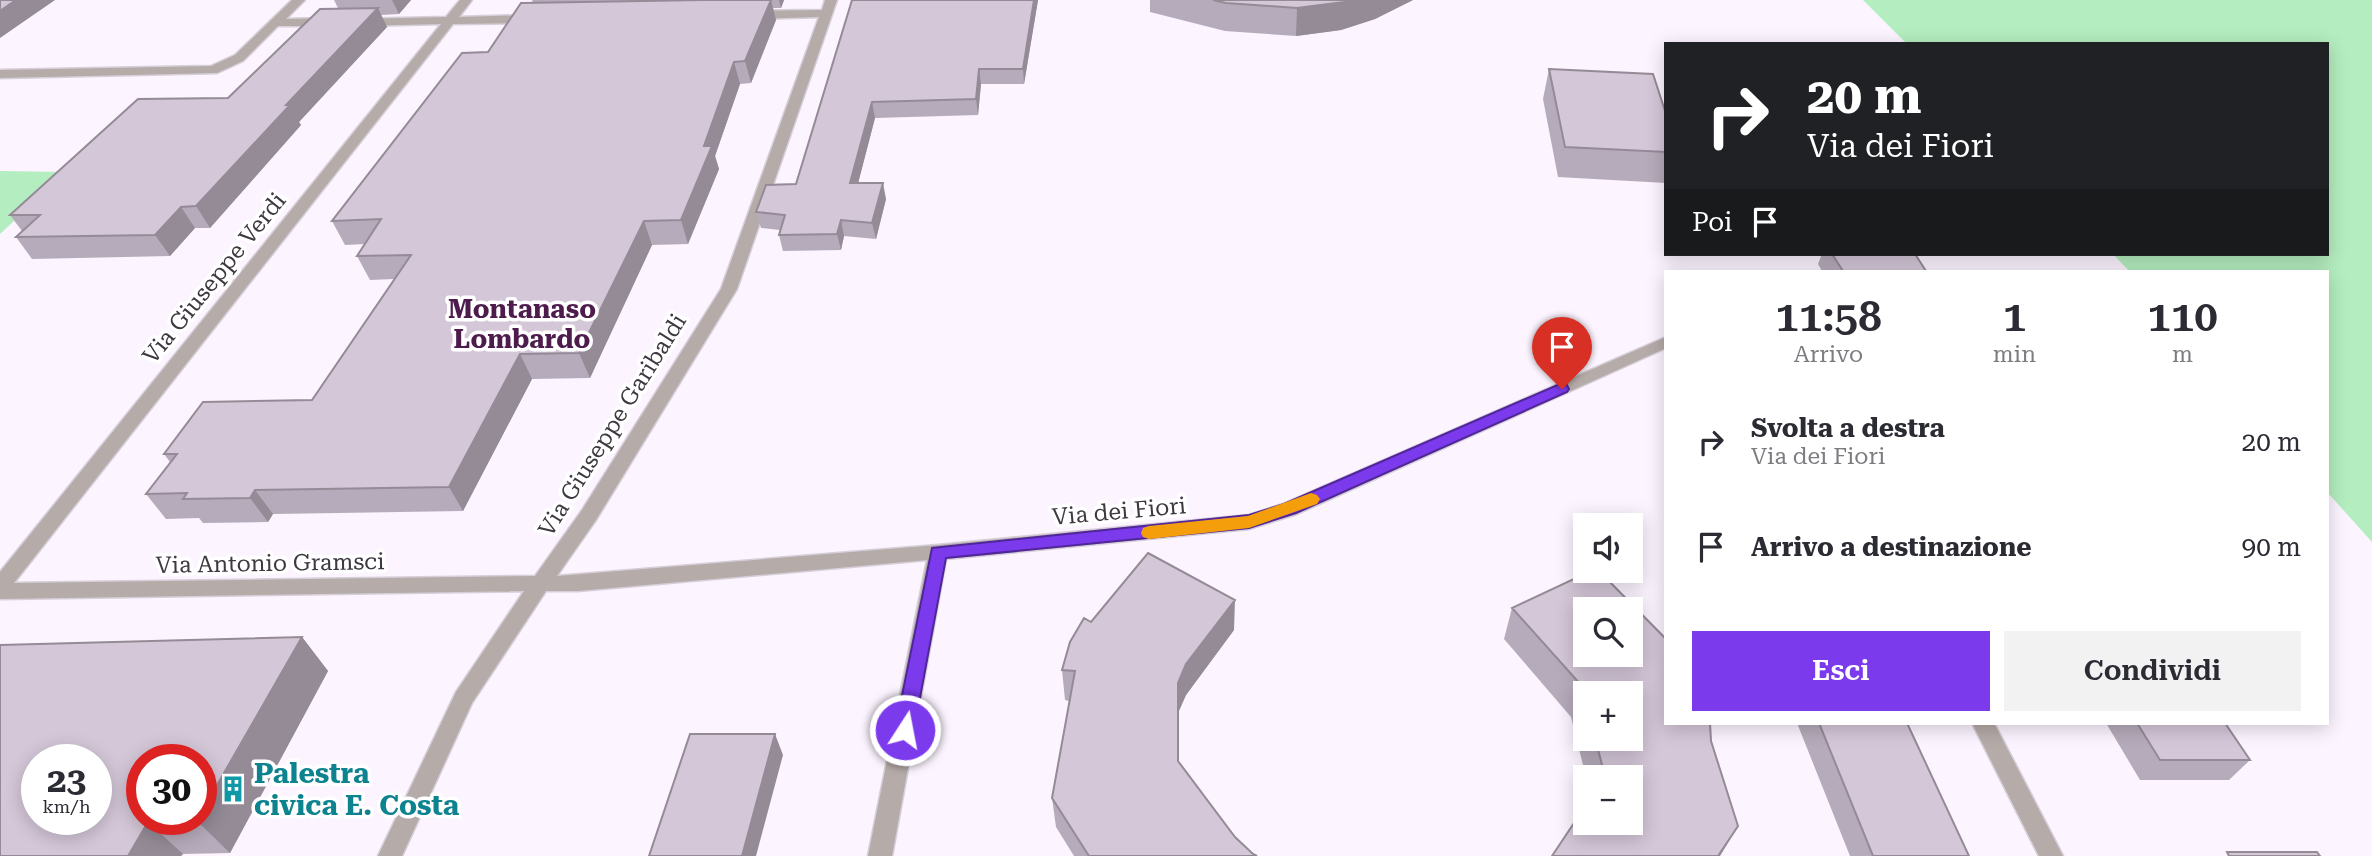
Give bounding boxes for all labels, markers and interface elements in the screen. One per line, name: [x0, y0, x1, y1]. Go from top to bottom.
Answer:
text: 20 m: [1807, 68, 1922, 125]
icon: right: [1692, 70, 1783, 161]
text: Via dei Fiori: [1807, 127, 1994, 165]
street label: Via Giuseppe Verdi: [137, 187, 292, 369]
icon: arrive: [1746, 203, 1784, 241]
text: Poi: [1692, 207, 1732, 237]
text: 11:58: [1775, 292, 1882, 341]
text: 1: [2003, 292, 2026, 341]
text: 110: [2147, 292, 2218, 341]
district label: Montanaso Lombardo: [448, 294, 596, 354]
street label: Via Giuseppe Garibaldi: [533, 309, 692, 541]
pin: [1532, 317, 1592, 389]
icon: arrive: [1543, 328, 1581, 366]
text: Arrivo: [1794, 341, 1863, 368]
text: min: [1993, 341, 2036, 368]
text: m: [2172, 341, 2193, 368]
text: Svolta a destra: [1751, 413, 1945, 443]
icon: right: [1692, 423, 1730, 461]
text: 20 m: [2242, 427, 2301, 457]
text: Via dei Fiori: [1751, 443, 1885, 470]
street label: Via dei Fiori: [1051, 492, 1187, 531]
map controls: [1573, 513, 1643, 835]
button: sound: [1573, 513, 1643, 583]
icon: arrive: [1692, 528, 1730, 566]
text: Arrivo a destinazione: [1751, 532, 2032, 562]
text: 90 m: [2242, 532, 2301, 562]
street label: Via Antonio Gramsci: [155, 548, 385, 579]
button: search: [1573, 597, 1643, 667]
button: Esci: [1692, 631, 1990, 711]
button: Condividi: [2004, 631, 2301, 711]
button: +: [1573, 681, 1643, 751]
position arrow: [868, 693, 942, 767]
speed limit sign: 30: [126, 744, 217, 835]
place label: Palestra civica E. Costa: [254, 757, 460, 822]
text: 23: [47, 760, 86, 801]
button: −: [1573, 765, 1643, 835]
building icon: Palestra civica E. Costa: [218, 774, 248, 804]
text: km/h: [42, 796, 91, 817]

